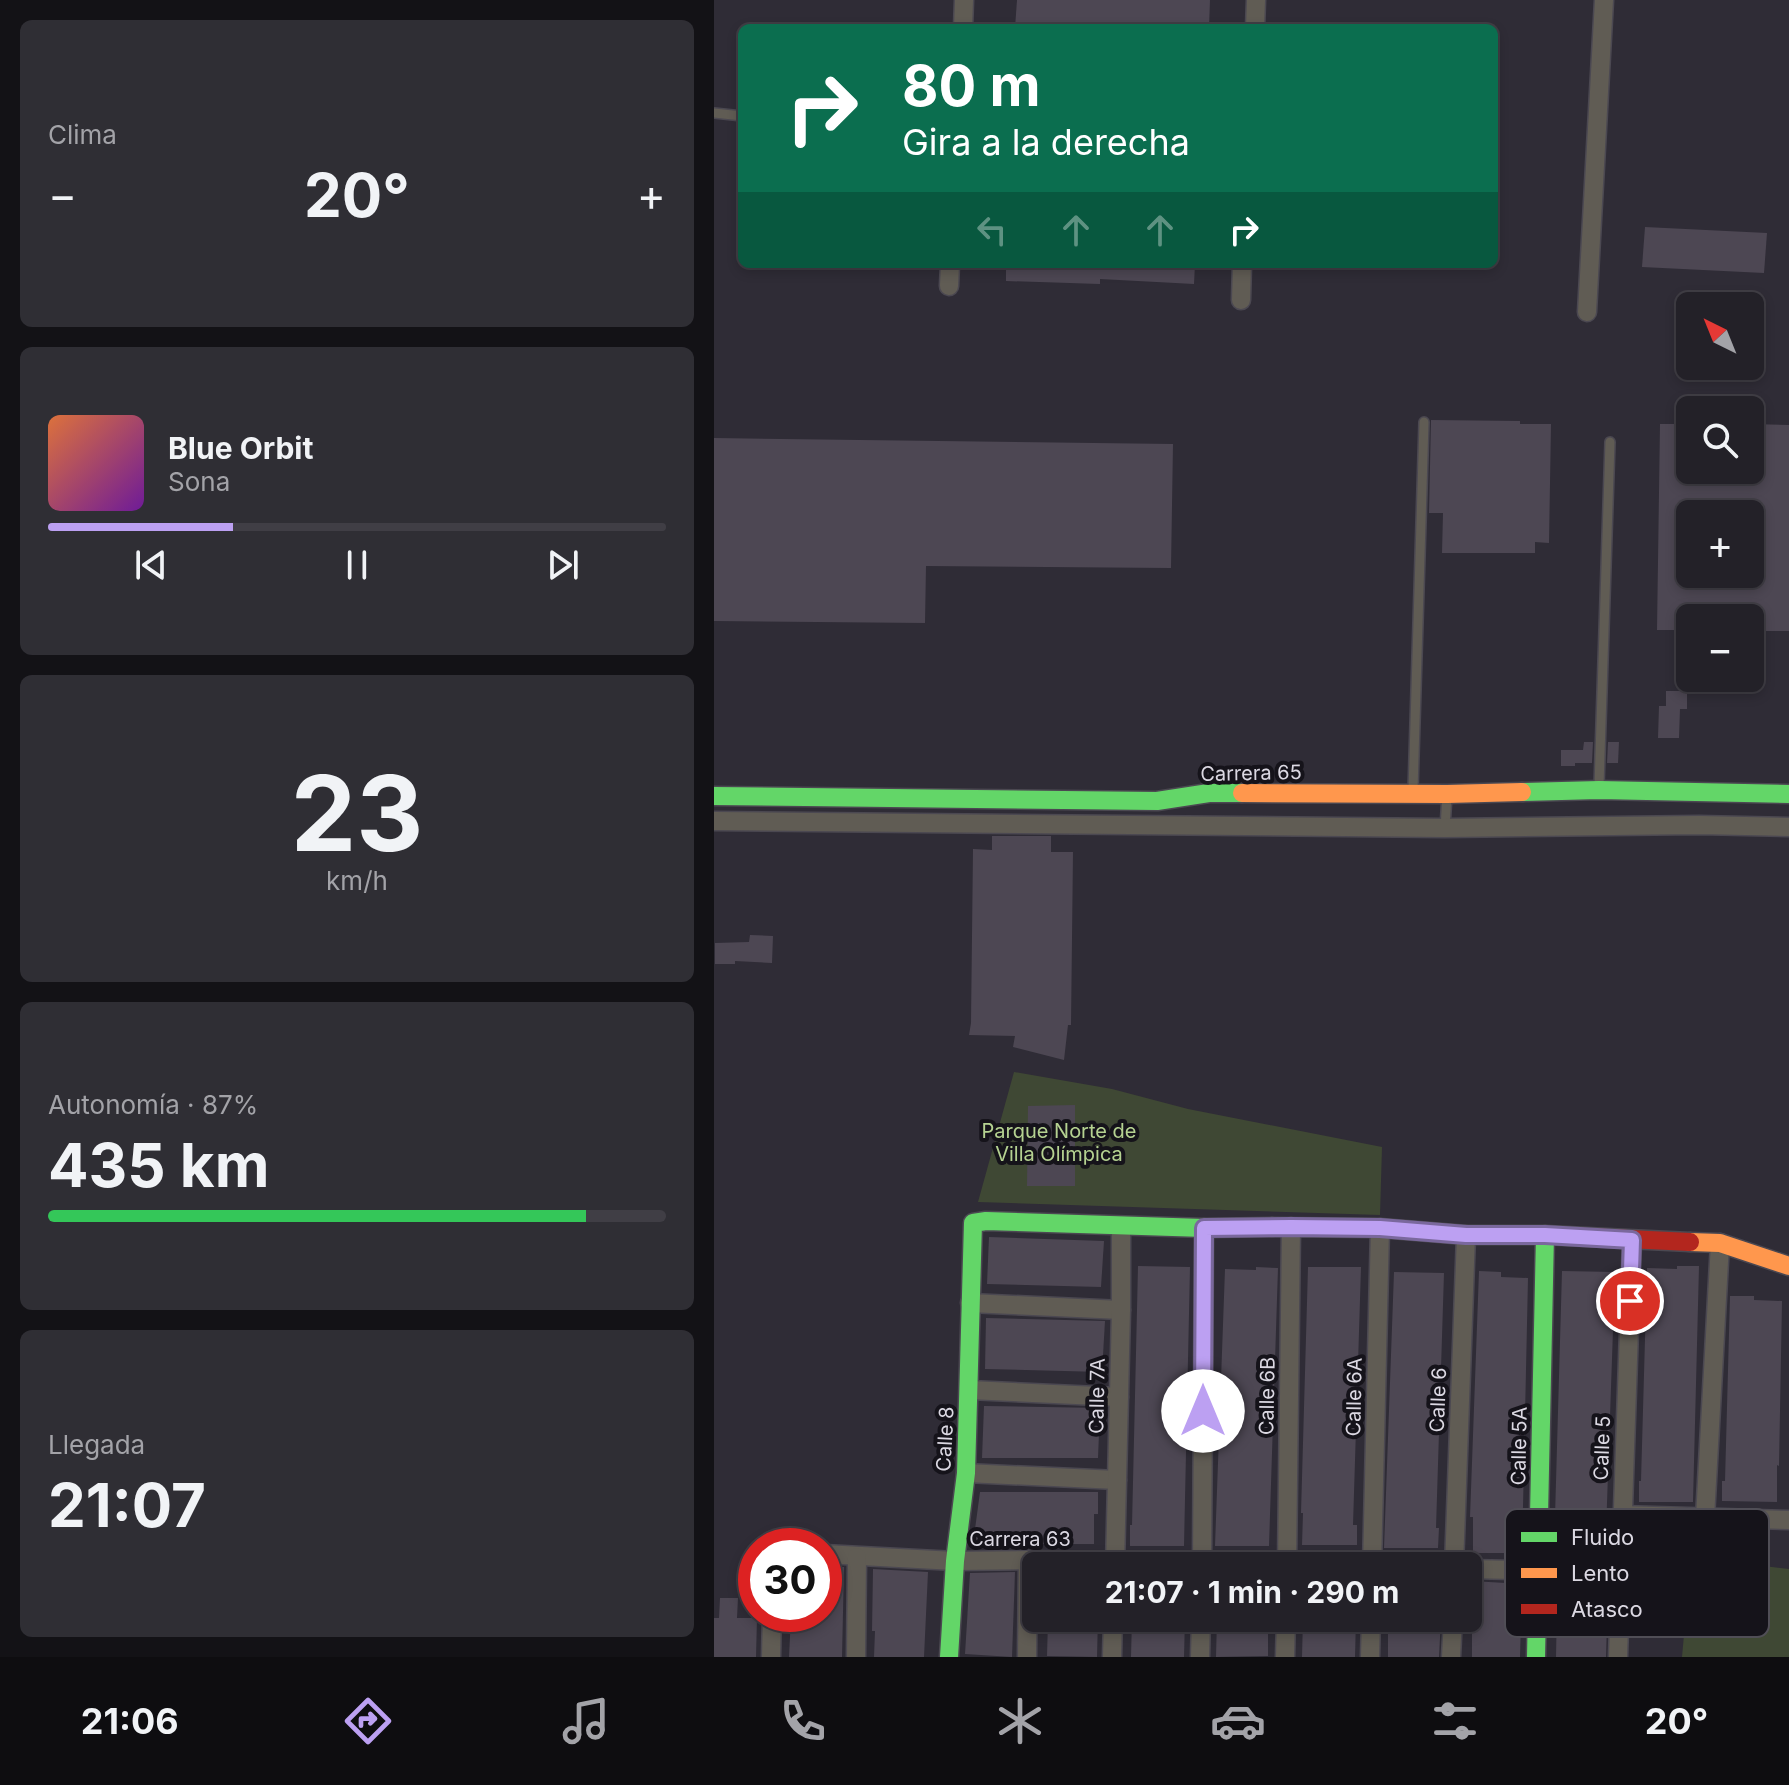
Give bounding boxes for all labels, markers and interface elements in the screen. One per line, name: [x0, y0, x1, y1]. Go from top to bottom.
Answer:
text: 80 m: [902, 52, 1041, 120]
icon: right: [770, 56, 874, 160]
text: Clima: [48, 119, 117, 150]
text: Gira a la derecha: [902, 120, 1190, 164]
text: 20°: [304, 159, 410, 231]
text: −: [48, 168, 77, 222]
text: +: [637, 168, 666, 222]
icon: left: [970, 208, 1014, 252]
icon: ahead: [1054, 208, 1098, 252]
icon: ahead: [1138, 208, 1182, 252]
icon: right: [1222, 208, 1266, 252]
north arrow: [1676, 292, 1764, 380]
map controls: [1676, 292, 1764, 692]
button: search: [1676, 396, 1764, 484]
text: Blue Orbit: [168, 430, 313, 466]
text: Sona: [168, 466, 230, 497]
button: +: [1676, 500, 1764, 588]
icon: previous: [129, 543, 173, 587]
icon: pause: [335, 543, 379, 587]
icon: next: [541, 543, 585, 587]
button: −: [1676, 604, 1764, 692]
text: 23: [291, 750, 423, 876]
street label: Carrera 65: [1200, 760, 1302, 786]
text: km/h: [326, 865, 388, 896]
text: Autonomía · 87%: [48, 1089, 258, 1120]
park label: Parque Norte de Villa Olímpica: [982, 1119, 1137, 1166]
text: 435 km: [48, 1129, 269, 1201]
pin: [1596, 1267, 1664, 1335]
icon: arrive: [1608, 1279, 1652, 1323]
street label: Calle 6B: [1254, 1357, 1280, 1435]
street label: Calle 6A: [1341, 1357, 1367, 1437]
street label: Calle 7A: [1084, 1358, 1110, 1434]
street label: Calle 6: [1425, 1367, 1451, 1433]
position arrow: [1161, 1369, 1245, 1453]
street label: Calle 8: [931, 1406, 959, 1472]
street label: Calle 5A: [1506, 1406, 1532, 1486]
street label: Calle 5: [1589, 1415, 1615, 1481]
text: Llegada: [48, 1429, 145, 1460]
text: 21:07: [48, 1469, 206, 1541]
legend: [1505, 1509, 1769, 1637]
text: Fluido: [1571, 1524, 1634, 1550]
street label: Carrera 63: [969, 1527, 1071, 1551]
speed limit sign: 30: [738, 1528, 842, 1632]
text: Lento: [1571, 1560, 1629, 1586]
text: 21:07 · 1 min · 290 m: [1105, 1574, 1399, 1610]
text: Atasco: [1571, 1596, 1643, 1622]
icon: directions: [340, 1693, 396, 1749]
icon: music: [558, 1693, 614, 1749]
icon: phone: [775, 1693, 831, 1749]
icon: climate: [992, 1693, 1048, 1749]
icon: car: [1210, 1693, 1266, 1749]
icon: filters: [1427, 1693, 1483, 1749]
text: 21:06: [81, 1699, 179, 1743]
text: 20°: [1645, 1699, 1708, 1743]

